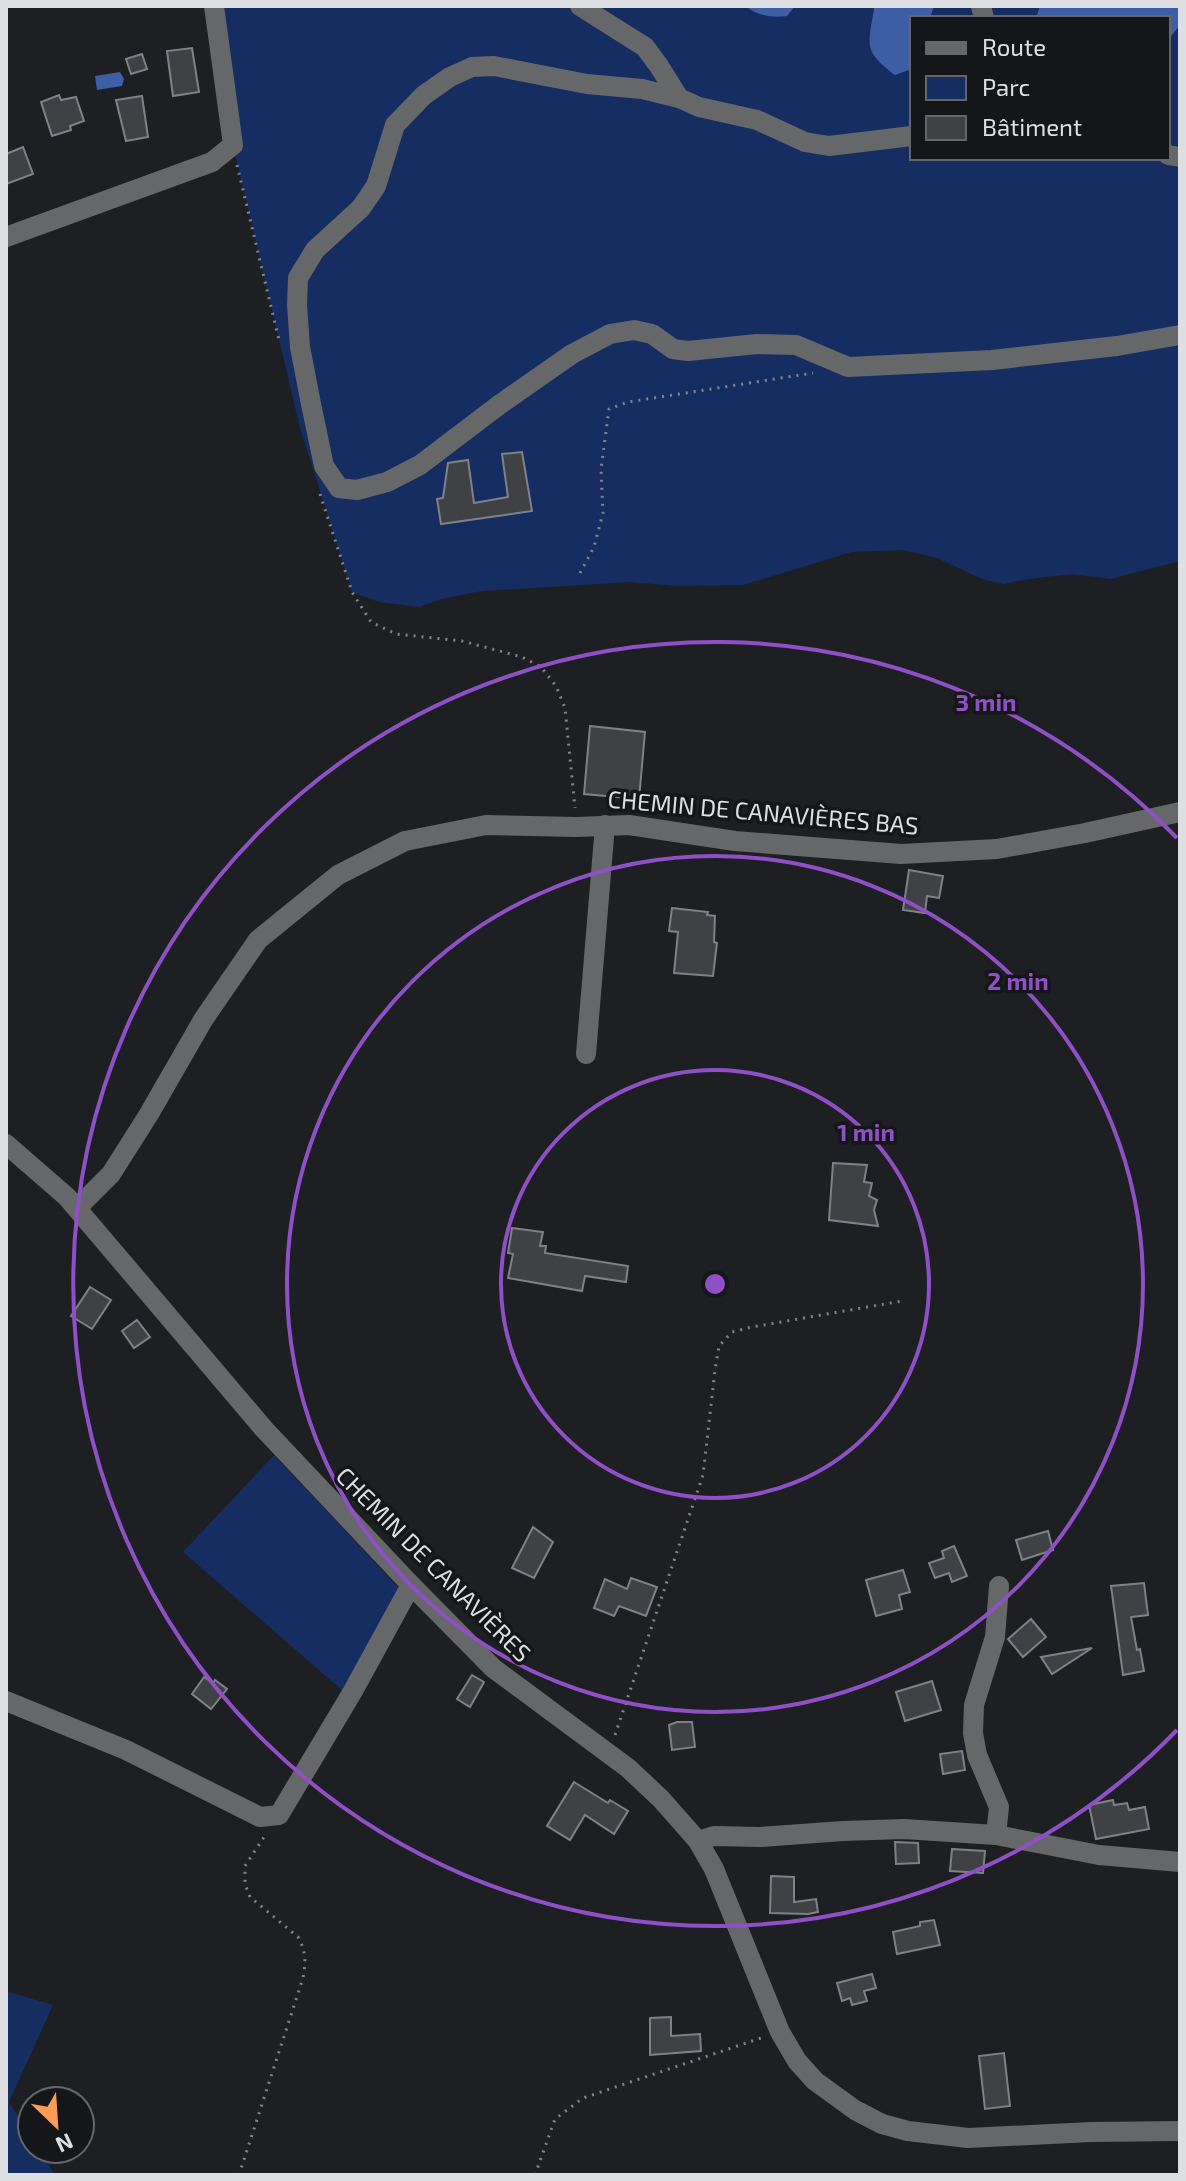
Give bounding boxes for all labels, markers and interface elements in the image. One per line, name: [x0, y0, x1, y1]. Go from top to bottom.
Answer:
legend: [910, 16, 1170, 160]
text: Route: [982, 32, 1046, 61]
text: Parc: [982, 72, 1030, 101]
text: Bâtiment: [982, 112, 1082, 141]
text: 3 min: [956, 687, 1016, 716]
street label: CHEMIN DE CANAVIÈRES BAS: [607, 783, 920, 840]
text: 2 min: [987, 966, 1049, 995]
text: 1 min: [837, 1117, 895, 1146]
centre of rings: [701, 1270, 729, 1298]
street label: CHEMIN DE CANAVIÈRES: [331, 1461, 537, 1667]
north arrow: [16, 2085, 96, 2165]
text: N: [52, 2129, 78, 2159]

